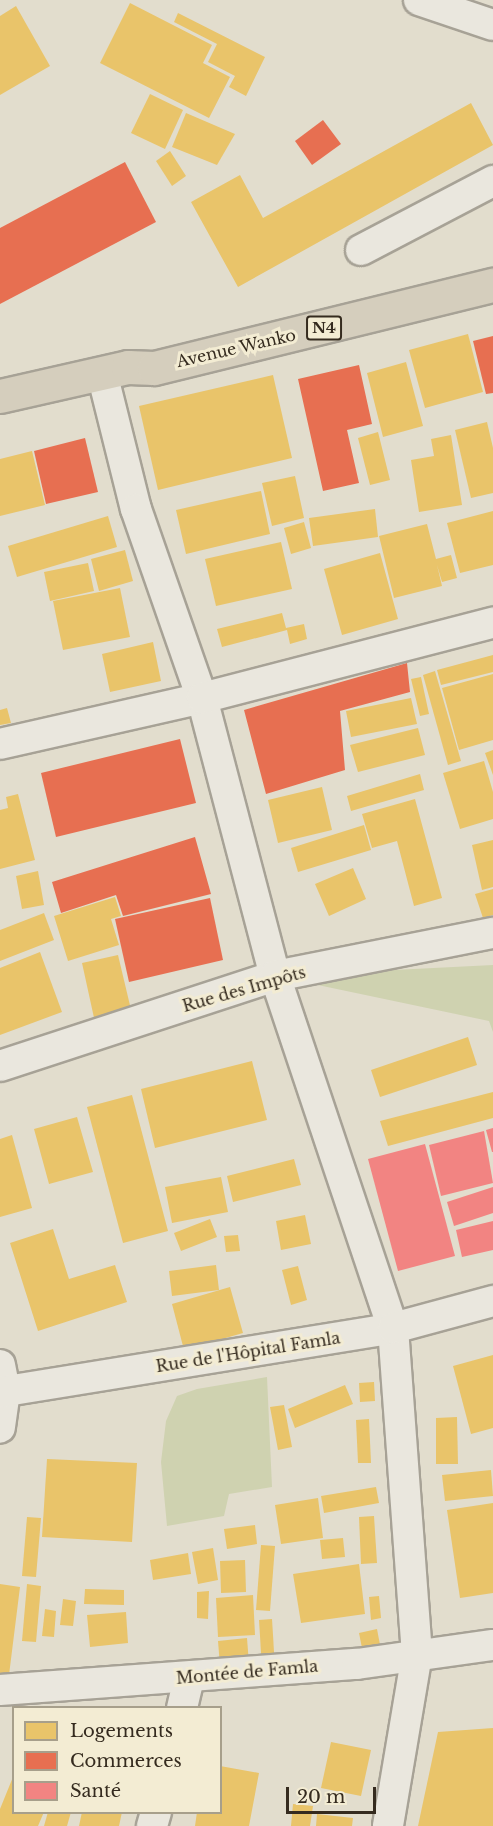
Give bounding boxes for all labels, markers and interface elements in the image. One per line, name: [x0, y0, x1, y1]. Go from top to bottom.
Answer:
road number: N4: [306, 316, 342, 340]
street label: Avenue Wanko: [174, 325, 298, 371]
street label: Rue des Impôts: [180, 962, 308, 1016]
street label: Rue de l'Hôpital Famla: [154, 1328, 342, 1376]
street label: Montée de Famla: [175, 1656, 319, 1688]
legend: [12, 1706, 222, 1814]
text: Logements: [70, 1720, 173, 1742]
text: Commerces: [70, 1750, 182, 1772]
scale bar: [289, 1775, 379, 1813]
text: Santé: [70, 1780, 121, 1802]
text: 20 m: [297, 1786, 345, 1808]

